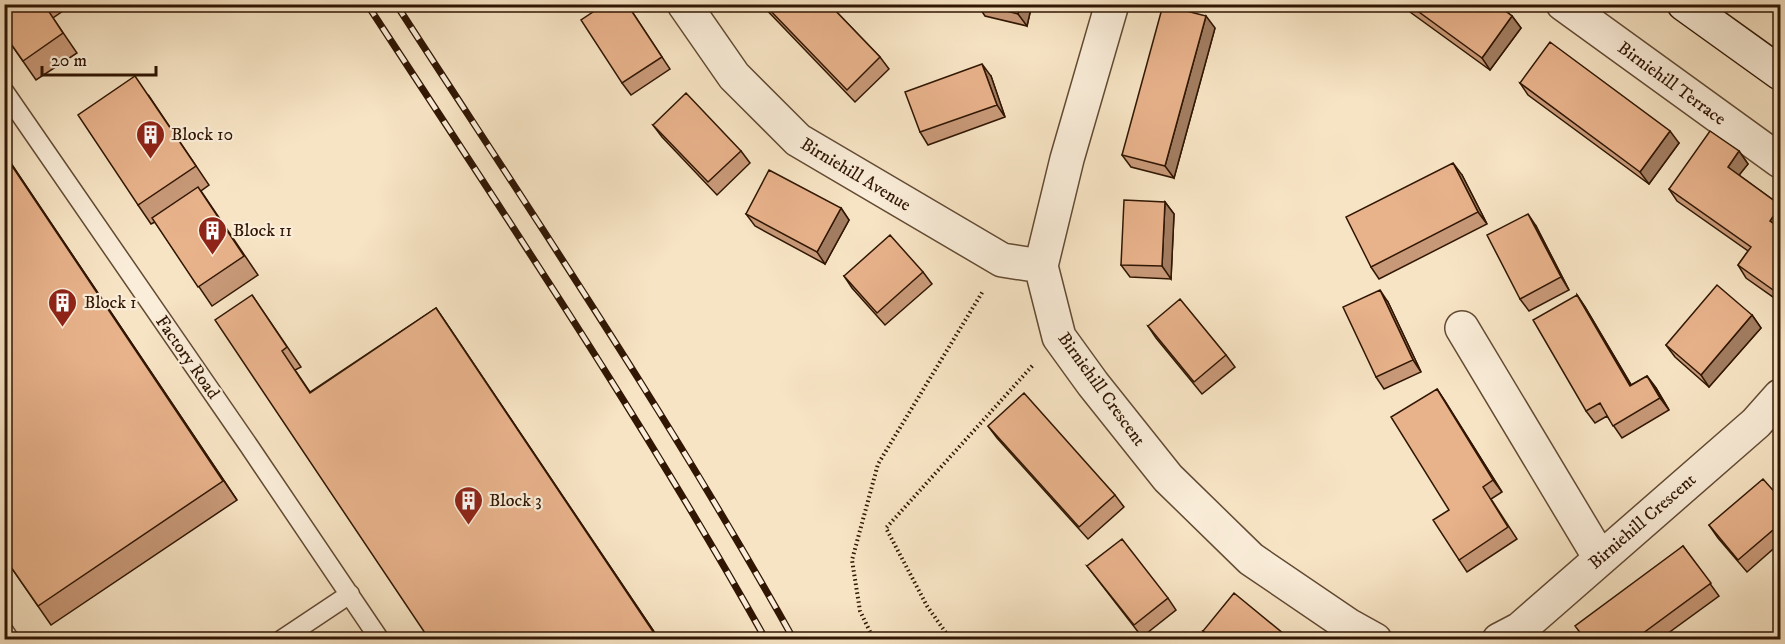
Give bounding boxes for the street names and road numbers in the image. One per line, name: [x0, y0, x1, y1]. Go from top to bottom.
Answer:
street label: Birniehill Terrace: [1613, 37, 1730, 130]
street label: Birniehill Avenue: [796, 133, 915, 216]
street label: Factory Road: [150, 312, 224, 404]
street label: Birniehill Crescent: [1053, 328, 1150, 451]
street label: Birniehill Crescent: [1584, 469, 1701, 574]

